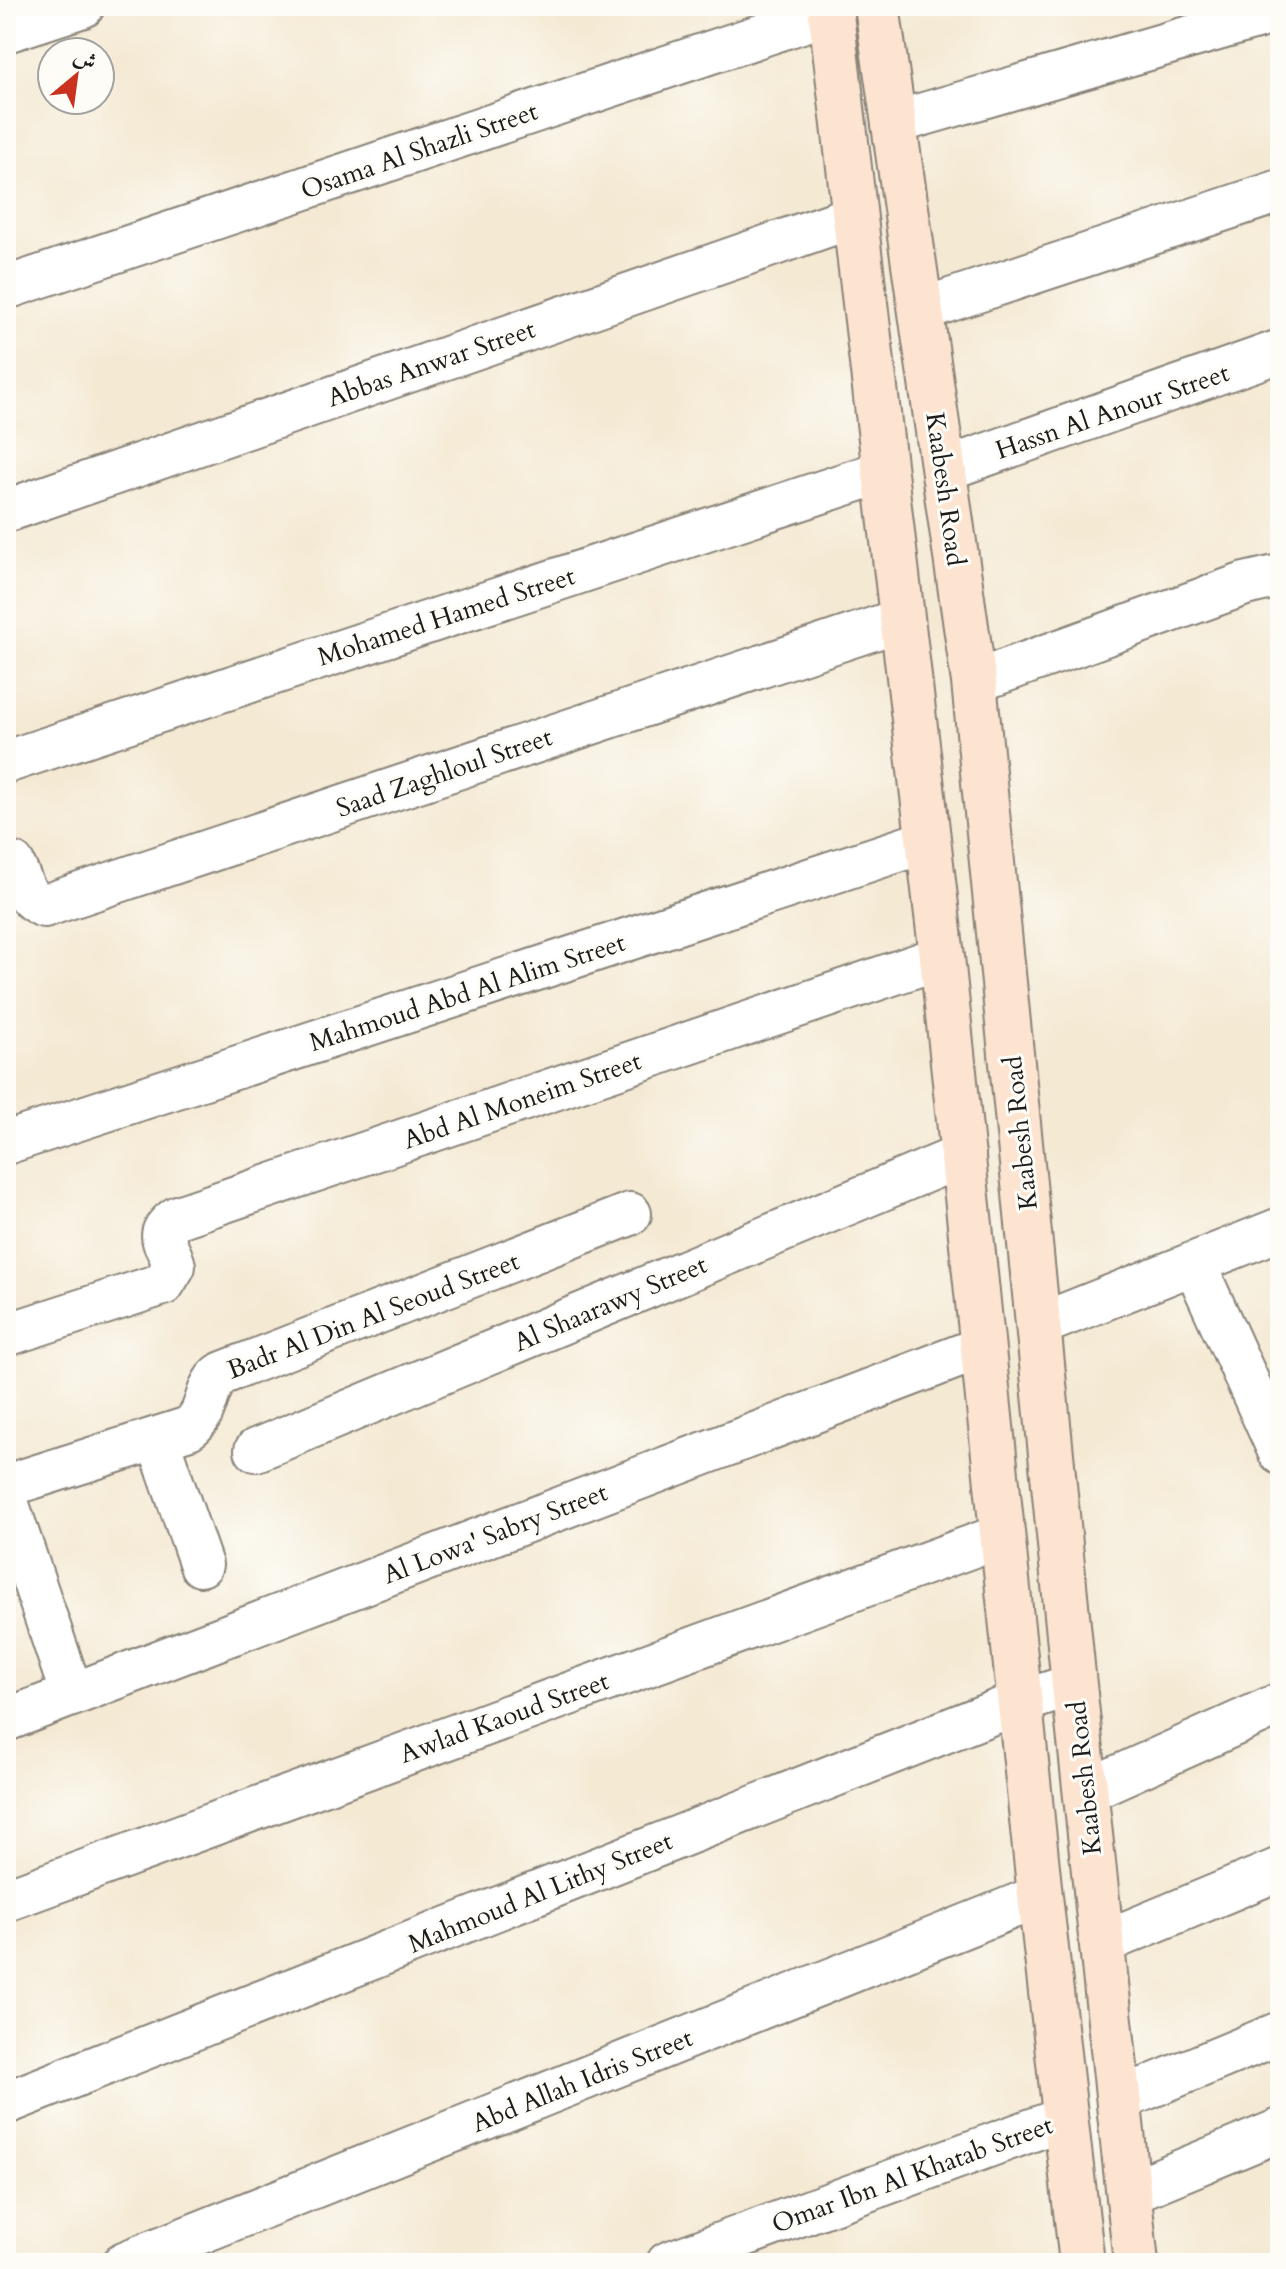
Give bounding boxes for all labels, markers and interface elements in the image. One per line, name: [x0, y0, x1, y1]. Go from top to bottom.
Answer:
north arrow: [36, 36, 116, 116]
text: ش: [68, 41, 102, 78]
street label: Osama Al Shazli Street: [296, 94, 542, 207]
street label: Abbas Anwar Street: [323, 311, 540, 415]
street label: Hassn Al Anour Street: [991, 355, 1234, 468]
street label: Kaabesh Road: [917, 410, 974, 568]
street label: Mohamed Hamed Street: [313, 558, 579, 675]
street label: Saad Zaghloul Street: [332, 719, 557, 826]
street label: Mahmoud Abd Al Alim Street: [305, 925, 630, 1060]
street label: Abd Al Moneim Street: [399, 1043, 646, 1158]
street label: Kaabesh Road: [995, 1054, 1046, 1212]
street label: Badr Al Din Al Seoud Street: [222, 1244, 524, 1387]
street label: Al Shaarawy Street: [508, 1247, 712, 1360]
street label: Al Lowa' Sabry Street: [378, 1475, 612, 1592]
street label: Awlad Kaoud Street: [395, 1663, 614, 1772]
street label: Kaabesh Road: [1059, 1699, 1110, 1857]
street label: Mahmoud Al Lithy Street: [403, 1823, 677, 1962]
street label: Abd Allah Idris Street: [467, 2020, 698, 2141]
street label: Omar Ibn Al Khatab Street: [767, 2107, 1058, 2242]

